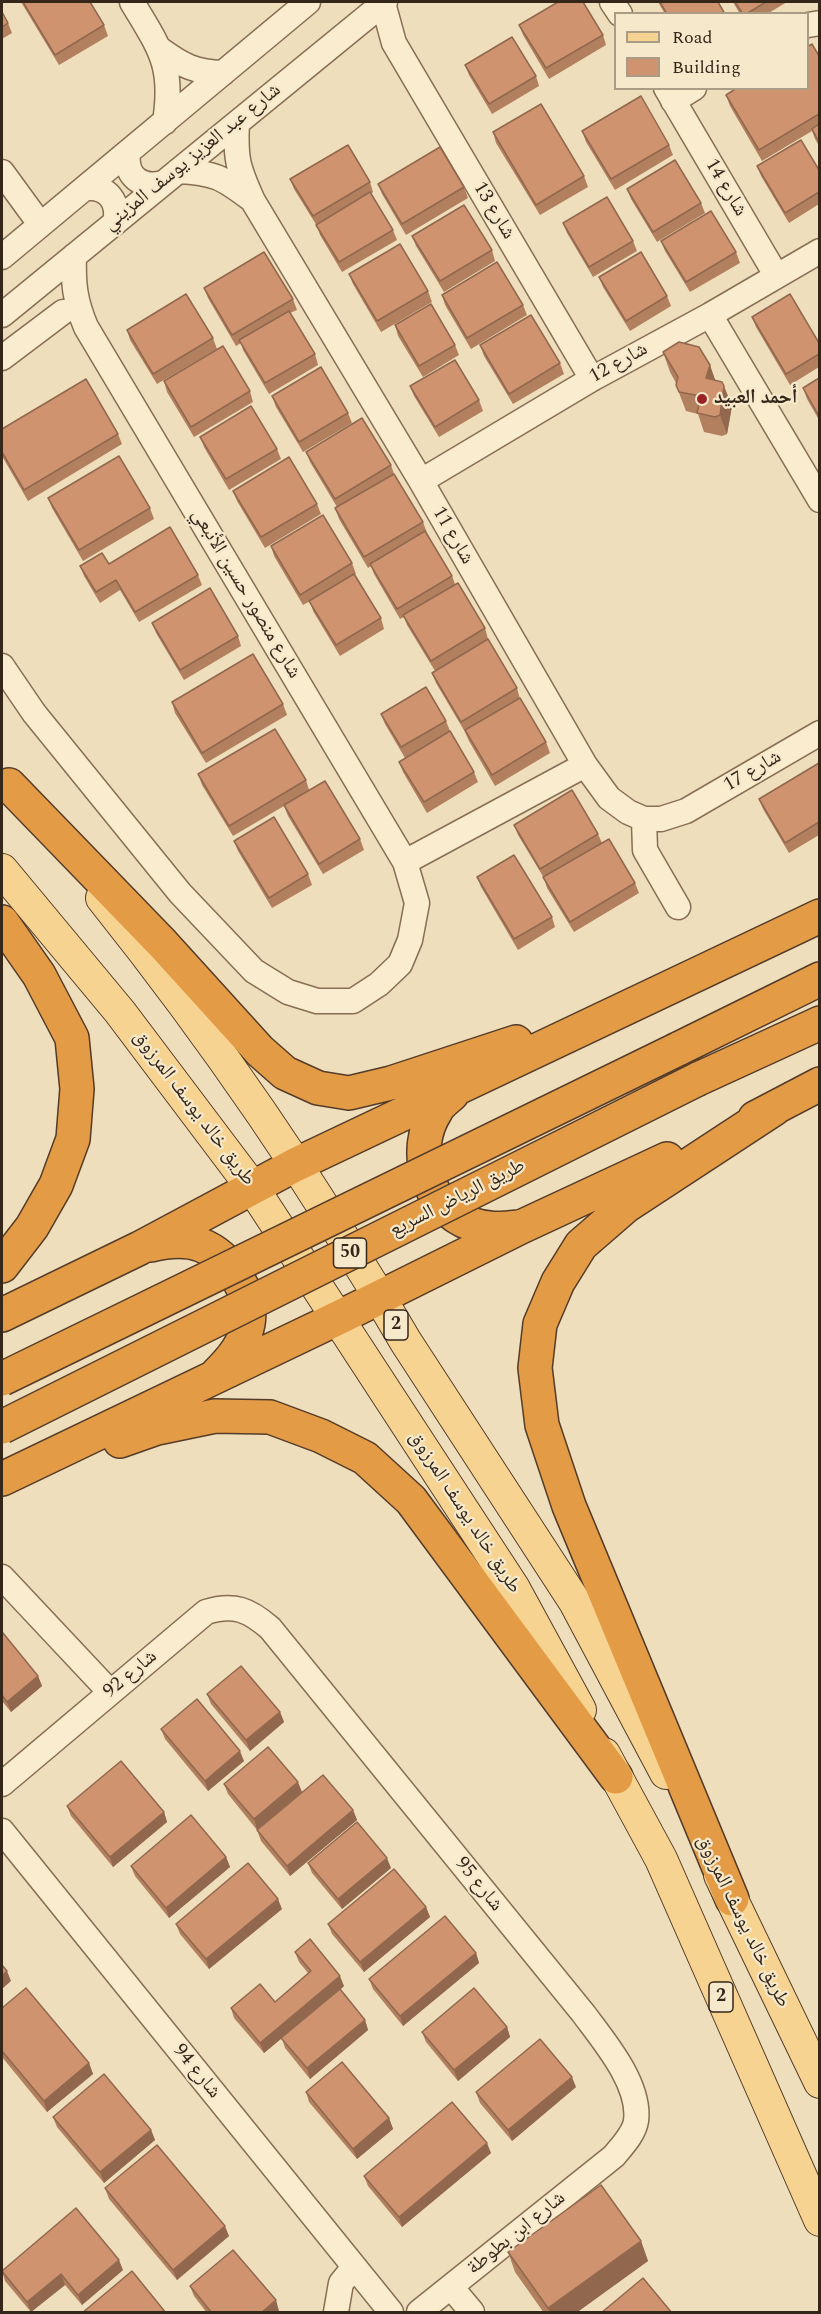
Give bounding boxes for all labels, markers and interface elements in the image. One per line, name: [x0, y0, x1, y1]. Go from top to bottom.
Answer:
legend: [614, 12, 809, 90]
text: Road: [672, 24, 713, 51]
text: Building: [672, 54, 741, 81]
street label: شارع عبد العزيز يوسف المزيني: [99, 79, 287, 237]
street label: شارع 14: [698, 155, 752, 221]
street label: شارع 13: [466, 178, 520, 244]
street label: شارع 12: [586, 338, 652, 390]
place label: أحمد العبيد: [714, 387, 797, 411]
marker: أحمد العبيد: [695, 392, 709, 406]
street label: شارع 11: [426, 503, 478, 569]
street label: شارع منصور حسين الأنبعي: [185, 505, 305, 683]
street label: شارع 17: [720, 746, 786, 798]
street label: طريق خالد يوسف المرزوق: [127, 1026, 259, 1192]
street label: طريق الرياض السريع: [386, 1155, 530, 1243]
road number: 50: [334, 1238, 366, 1268]
road number: 2: [384, 1310, 408, 1340]
street label: طريق خالد يوسف المرزوق: [403, 1427, 525, 1599]
street label: شارع 92: [99, 1646, 163, 1704]
street label: طريق خالد يوسف المرزوق: [690, 1832, 794, 2012]
street label: شارع 95: [449, 1853, 507, 1917]
road number: 2: [709, 1982, 733, 2012]
street label: شارع 94: [167, 2040, 225, 2104]
street label: شارع ابن بطوطة: [463, 2187, 571, 2281]

